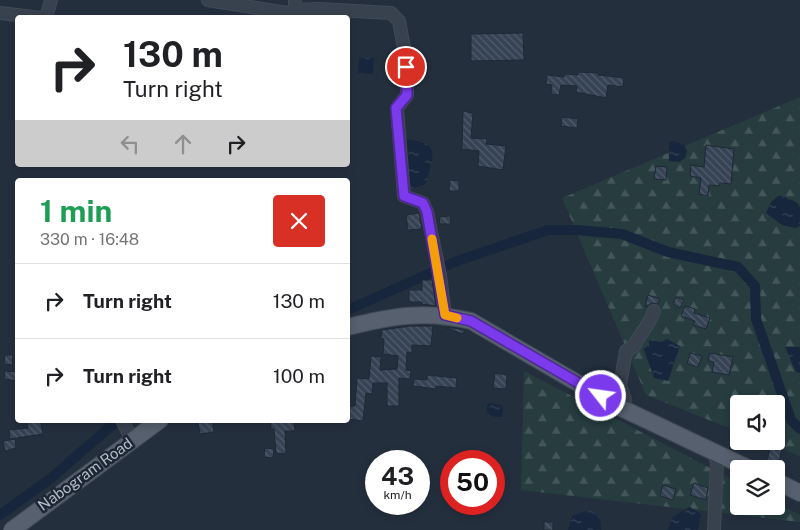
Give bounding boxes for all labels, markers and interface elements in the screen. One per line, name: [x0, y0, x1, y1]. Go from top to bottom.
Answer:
text: 130 m: [123, 34, 223, 75]
icon: right: [40, 35, 105, 100]
pin: [385, 46, 427, 88]
icon: arrive: [392, 53, 420, 81]
text: Turn right: [123, 76, 223, 102]
icon: left: [116, 130, 144, 158]
icon: ahead: [169, 130, 197, 158]
icon: right: [222, 130, 250, 158]
text: 1 min: [40, 193, 112, 229]
button: close: [273, 195, 325, 247]
text: 330 m · 16:48: [40, 230, 139, 249]
icon: right: [40, 287, 68, 315]
text: Turn right: [83, 290, 172, 312]
text: 130 m: [273, 290, 325, 312]
icon: right: [40, 362, 68, 390]
text: Turn right: [83, 365, 172, 387]
text: 100 m: [273, 365, 325, 387]
position arrow: [574, 369, 626, 421]
map controls: [730, 395, 785, 515]
button: sound: [730, 395, 785, 450]
street label: Nabogram Road: [35, 434, 135, 514]
speed limit sign: 50: [440, 450, 505, 515]
button: layers: [730, 460, 785, 515]
text: 43: [381, 461, 414, 491]
text: km/h: [383, 488, 412, 502]

